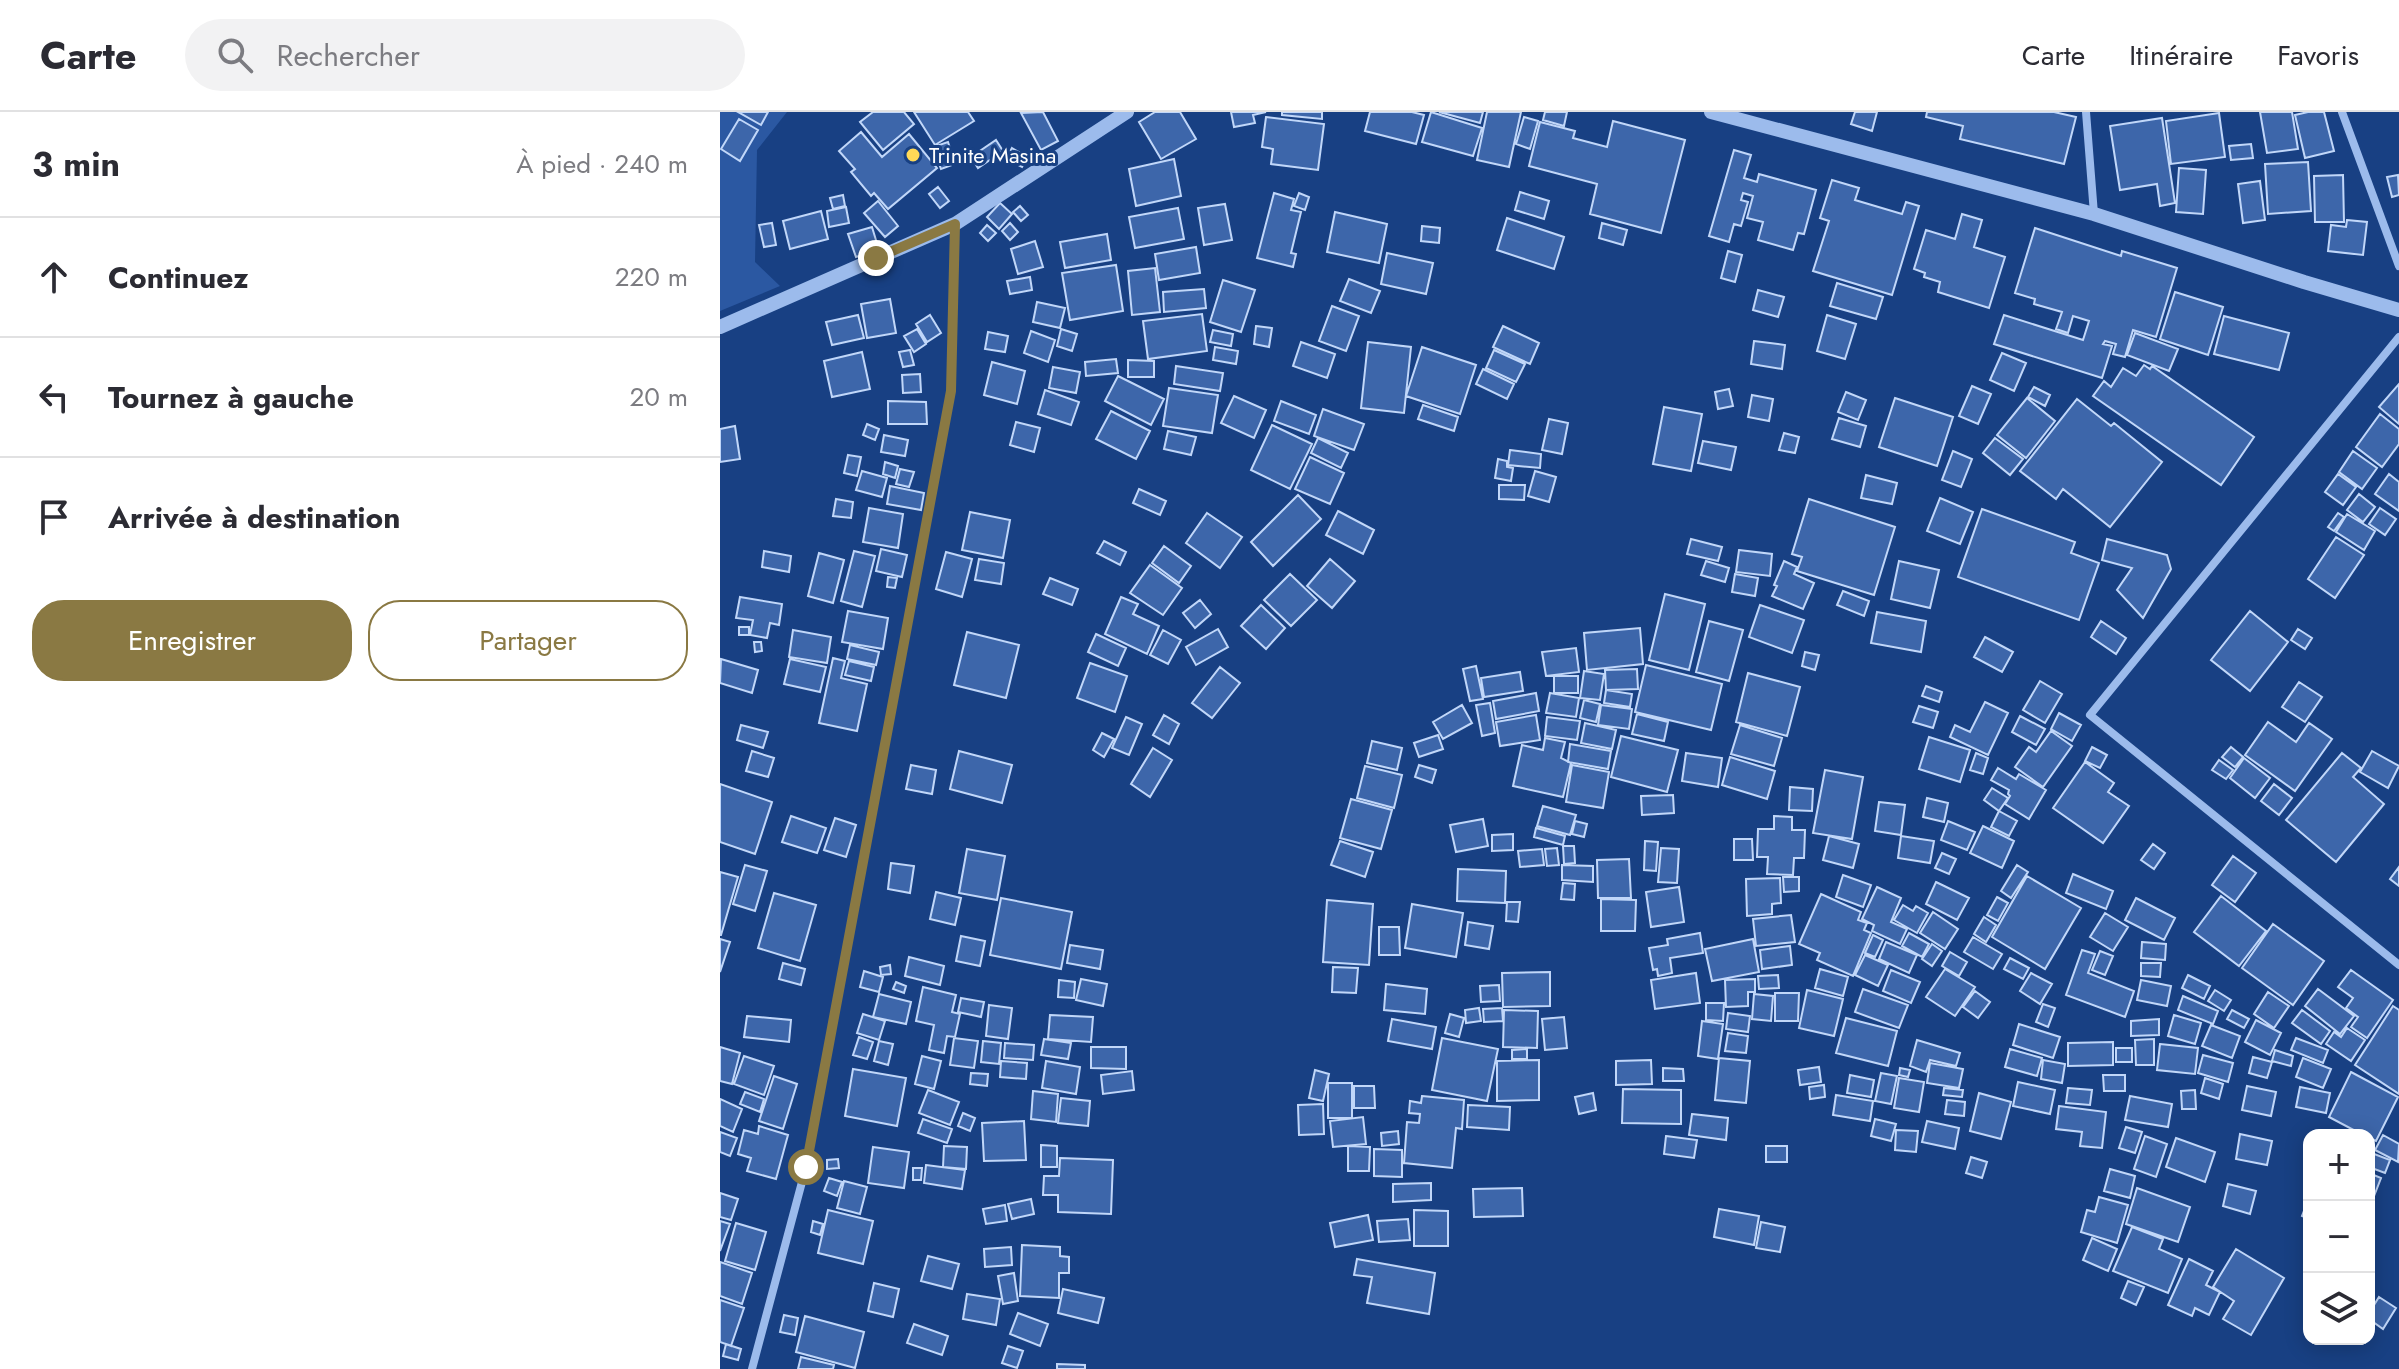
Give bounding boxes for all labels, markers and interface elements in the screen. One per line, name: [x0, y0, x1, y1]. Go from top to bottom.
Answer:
search box: [185, 19, 745, 91]
text: Carte: [40, 28, 137, 83]
icon: search: [213, 33, 257, 77]
text: Rechercher: [277, 34, 420, 77]
text: Carte: [2022, 35, 2085, 76]
text: Itinéraire: [2129, 35, 2233, 76]
text: Favoris: [2277, 35, 2359, 76]
place label: Trinite Masina: [929, 139, 1056, 171]
text: 3 min: [32, 140, 120, 189]
text: À pied · 240 m: [516, 145, 688, 183]
marker: Trinite Masina: [904, 146, 922, 164]
route end: [858, 240, 894, 276]
icon: ahead: [32, 255, 76, 299]
text: Continuez: [108, 256, 249, 299]
text: 220 m: [615, 258, 688, 296]
icon: left: [32, 375, 76, 419]
text: Tournez à gauche: [108, 376, 354, 419]
text: 20 m: [630, 378, 688, 416]
icon: arrive: [32, 495, 76, 539]
text: Arrivée à destination: [108, 496, 400, 539]
button: Enregistrer: [32, 600, 352, 681]
button: Partager: [368, 600, 688, 681]
map controls: [2303, 1129, 2375, 1345]
button: +: [2303, 1129, 2375, 1201]
route start: [788, 1149, 824, 1185]
button: −: [2303, 1201, 2375, 1273]
button: layers: [2303, 1273, 2375, 1345]

